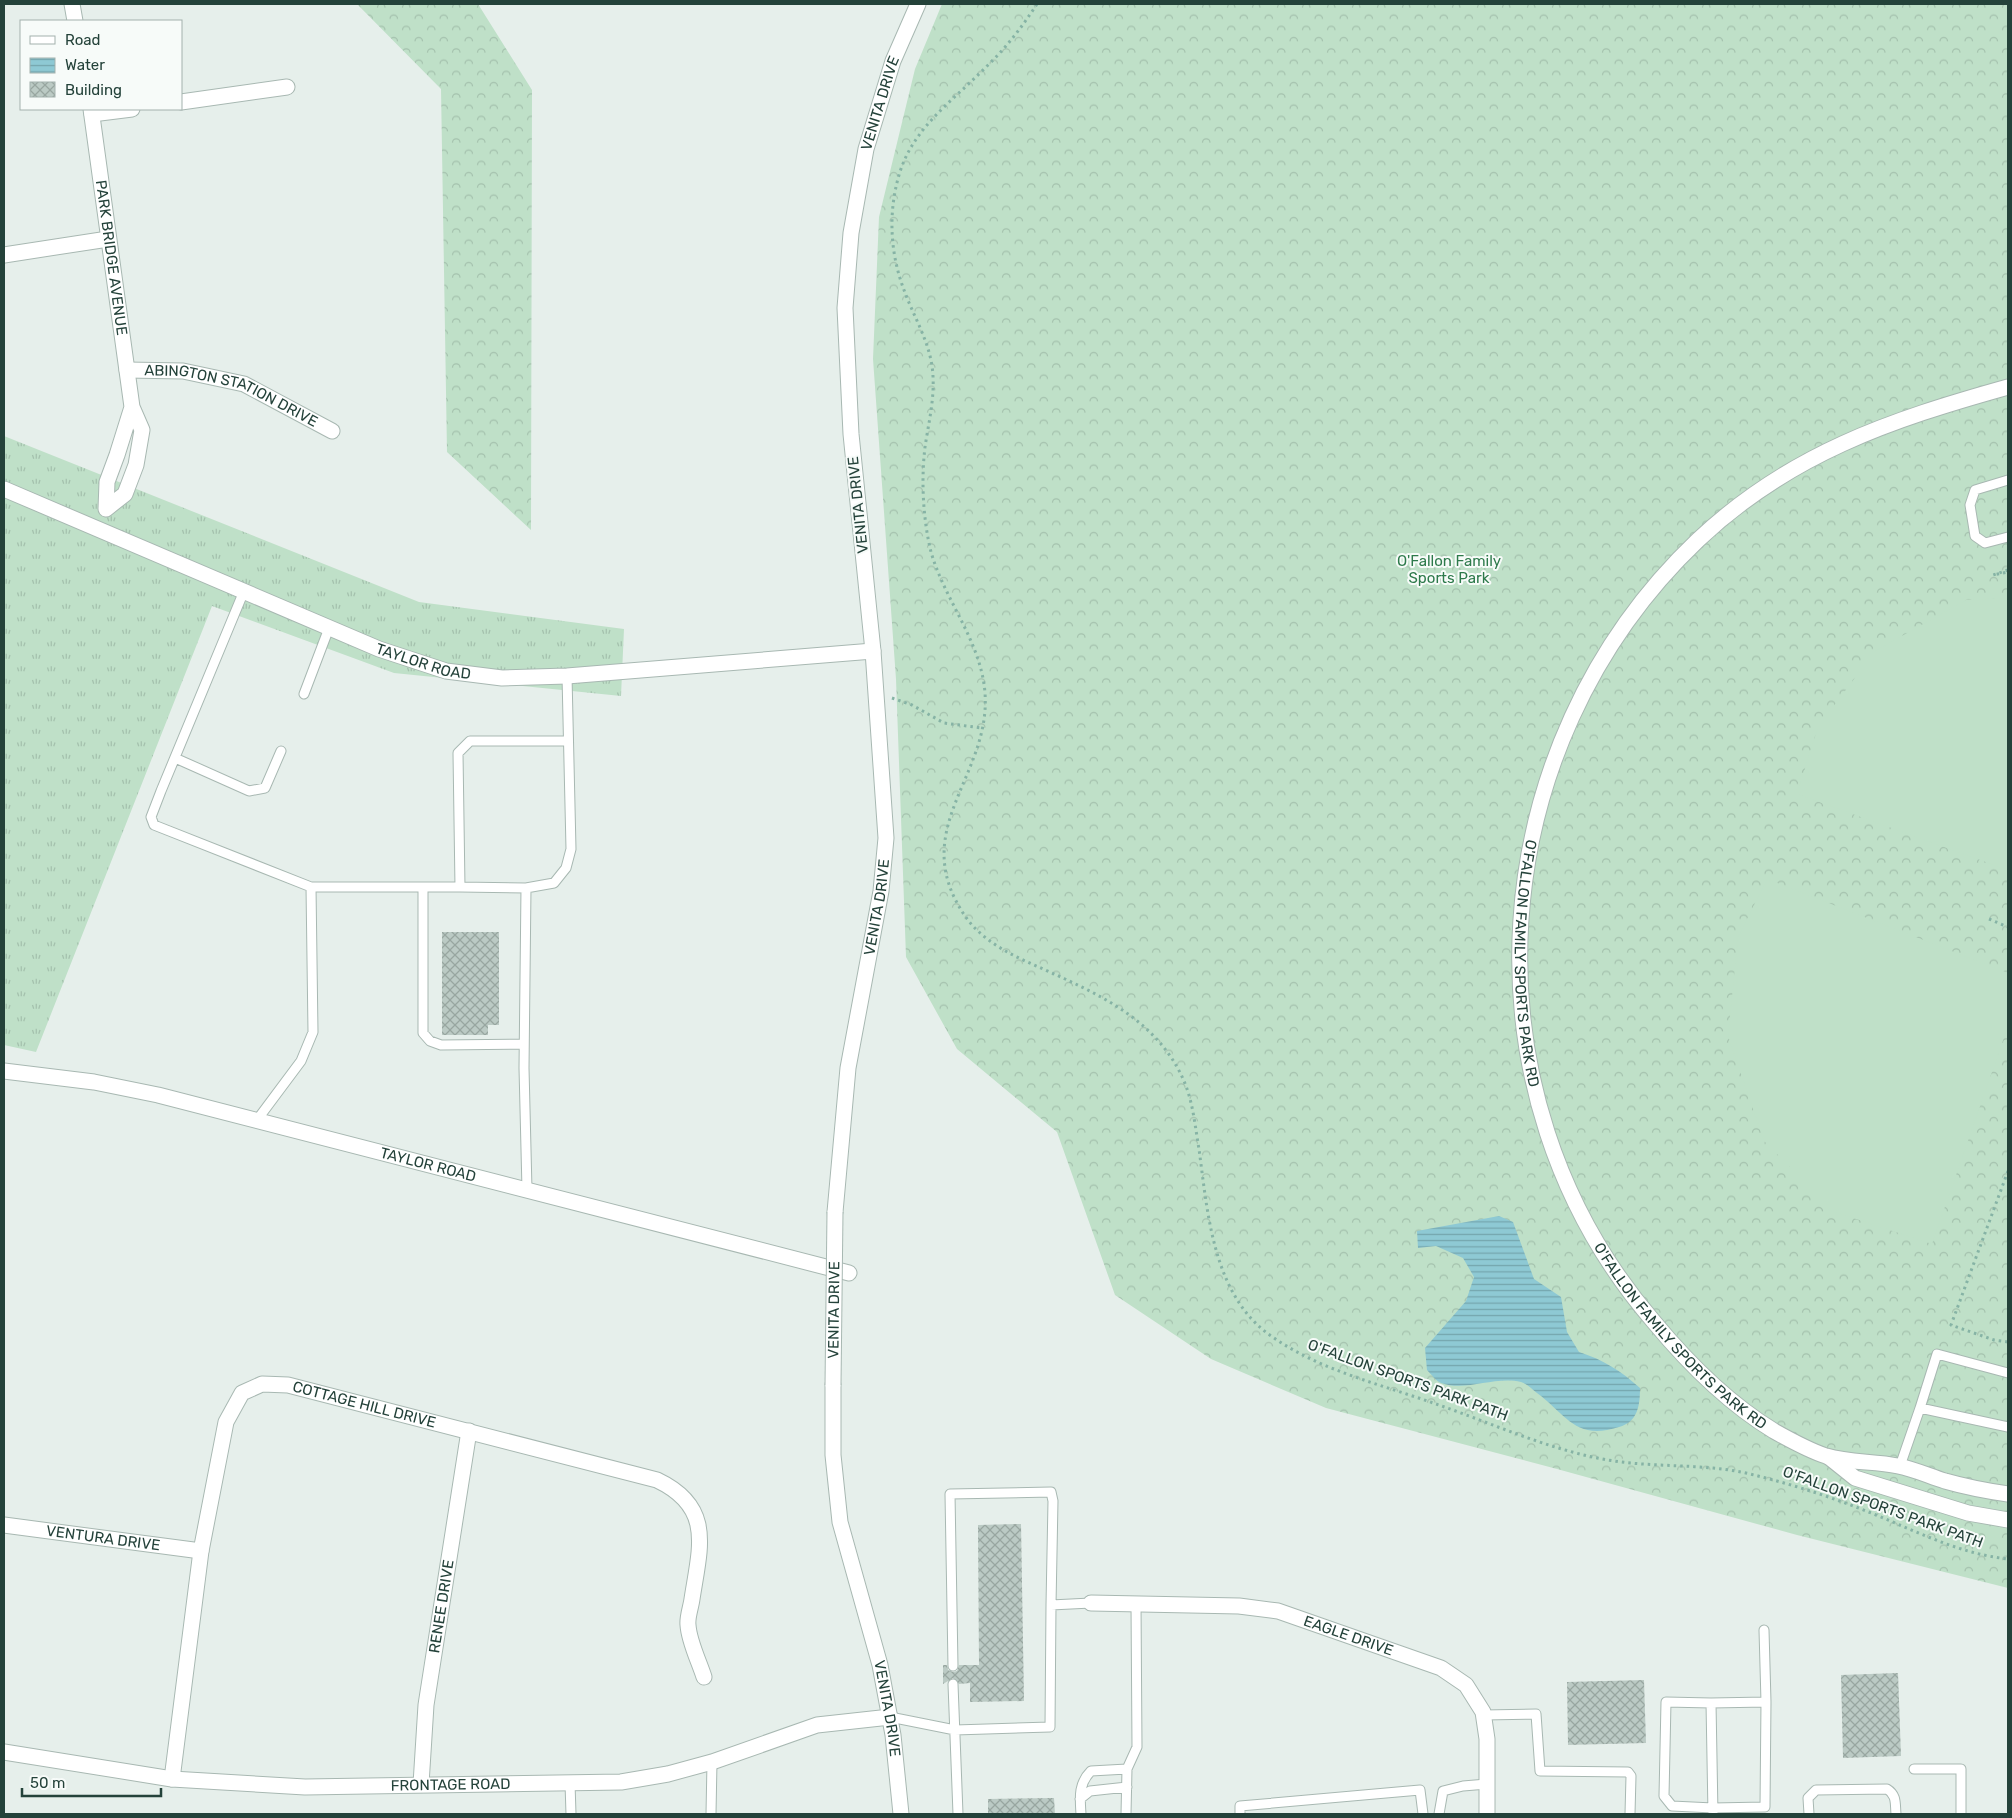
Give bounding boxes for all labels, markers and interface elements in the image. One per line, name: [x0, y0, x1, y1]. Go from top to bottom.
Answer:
legend: [20, 20, 182, 110]
text: Road: [65, 31, 101, 49]
street label: VENITA DRIVE: [857, 53, 903, 153]
text: Water: [65, 56, 105, 74]
text: Building: [65, 81, 122, 99]
street label: PARK BRIDGE AVENUE: [92, 179, 131, 336]
street label: ABINGTON STATION DRIVE: [144, 361, 321, 431]
street label: VENITA DRIVE: [844, 456, 872, 554]
park label: O'Fallon Family Sports Park: [1397, 552, 1501, 587]
street label: TAYLOR ROAD: [373, 640, 472, 683]
street label: O'FALLON FAMILY SPORTS PARK RD: [1511, 838, 1543, 1089]
street label: VENITA DRIVE: [860, 858, 893, 957]
street label: TAYLOR ROAD: [378, 1144, 478, 1186]
street label: O'FALLON FAMILY SPORTS PARK RD: [1590, 1239, 1770, 1433]
street label: VENITA DRIVE: [824, 1261, 843, 1359]
street label: O'FALLON SPORTS PARK PATH: [1305, 1335, 1511, 1425]
street label: COTTAGE HILL DRIVE: [291, 1378, 438, 1432]
street label: O'FALLON SPORTS PARK PATH: [1780, 1462, 1986, 1552]
street label: VENTURA DRIVE: [45, 1522, 161, 1555]
street label: RENEE DRIVE: [425, 1558, 458, 1654]
street label: EAGLE DRIVE: [1301, 1612, 1396, 1660]
street label: VENITA DRIVE: [870, 1659, 904, 1758]
scale bar: [22, 1766, 161, 1798]
text: 50 m: [30, 1774, 65, 1792]
street label: FRONTAGE ROAD: [391, 1775, 511, 1795]

